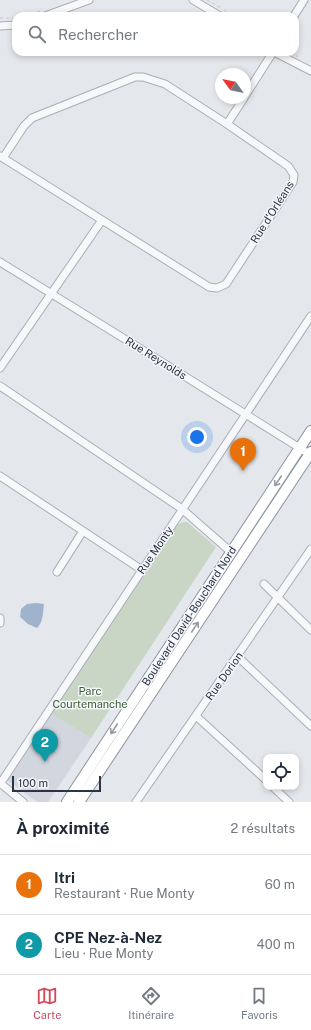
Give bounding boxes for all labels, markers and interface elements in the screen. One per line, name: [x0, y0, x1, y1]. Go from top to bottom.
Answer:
search box: [12, 12, 299, 56]
icon: search: [26, 23, 48, 45]
text: Rechercher: [58, 26, 138, 43]
north arrow: [215, 68, 251, 104]
street label: Rue d'Orléans: [248, 178, 296, 245]
street label: Rue Reynolds: [123, 334, 189, 382]
your location: [187, 427, 207, 447]
pin: 1: [230, 438, 256, 471]
one-way arrow: [274, 475, 282, 486]
street label: Rue Monty: [135, 524, 175, 576]
street label: Boulevard David-Bouchard Nord: [139, 544, 239, 688]
one-way arrow: [191, 621, 199, 632]
street label: Rue Dorion: [203, 650, 245, 702]
park label: Parc Courtemanche: [52, 685, 128, 710]
one-way arrow: [110, 724, 118, 735]
pin: 2: [32, 729, 58, 762]
map controls: [263, 754, 299, 790]
button: locate: [263, 754, 299, 790]
scale bar: [12, 774, 101, 793]
text: 100 m: [18, 777, 48, 789]
text: À proximité: [16, 818, 110, 838]
text: 2 résultats: [231, 821, 295, 836]
text: Itri: [54, 869, 75, 886]
text: 1: [26, 877, 32, 892]
text: 60 m: [265, 877, 295, 892]
text: Restaurant · Rue Monty: [54, 886, 194, 901]
text: CPE Nez-à-Nez: [54, 929, 162, 946]
text: 2: [25, 937, 33, 952]
text: 400 m: [257, 937, 295, 952]
text: Lieu · Rue Monty: [54, 946, 154, 961]
tab: Carte: [33, 985, 61, 1021]
tab: Itinéraire: [128, 985, 174, 1021]
tab: Favoris: [241, 985, 278, 1021]

